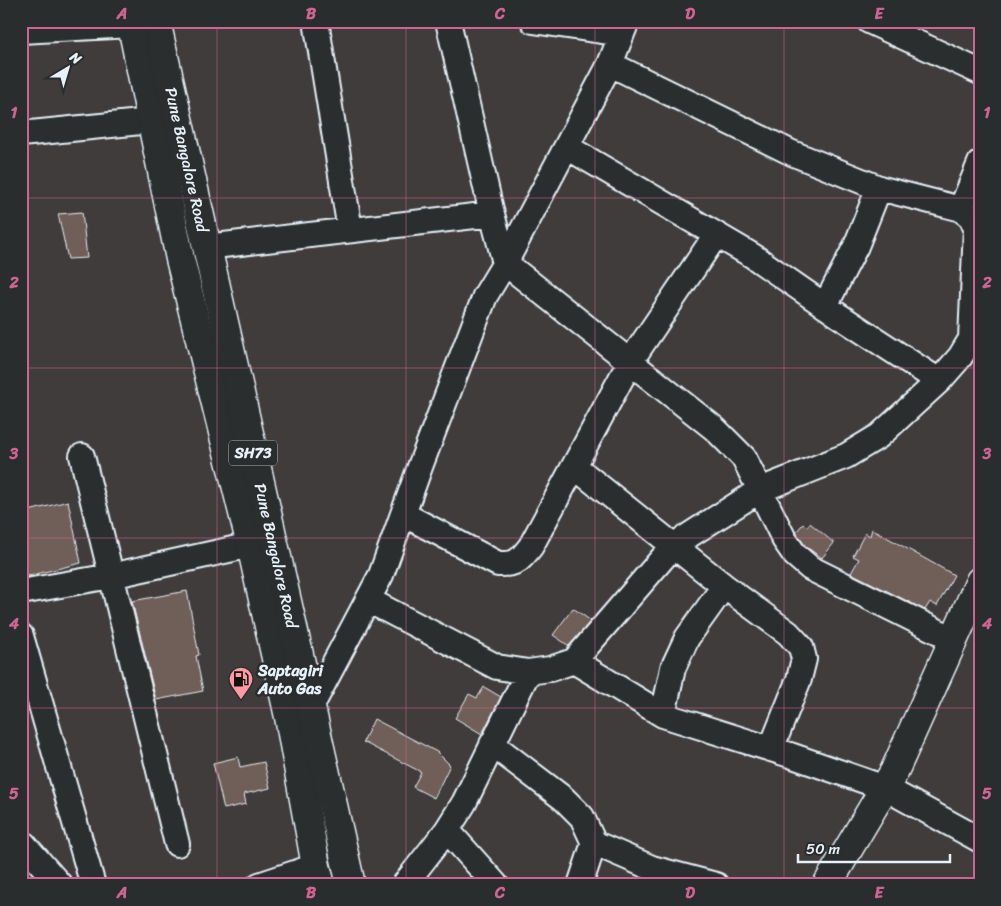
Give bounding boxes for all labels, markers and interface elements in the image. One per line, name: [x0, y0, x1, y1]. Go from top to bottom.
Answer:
text: A: [116, 0, 127, 28]
text: B: [306, 0, 317, 28]
text: C: [494, 0, 506, 28]
text: D: [685, 0, 695, 28]
text: E: [875, 0, 885, 28]
north arrow: [42, 42, 92, 92]
text: N: [63, 45, 87, 71]
street label: Pune Bangalore Road: [156, 84, 218, 236]
text: 1: [11, 98, 18, 127]
text: 1: [984, 98, 991, 127]
text: 2: [8, 268, 19, 297]
text: 2: [981, 268, 992, 297]
text: 3: [9, 439, 19, 468]
text: 3: [982, 439, 992, 468]
road number: SH73: [229, 440, 277, 466]
street label: Pune Bangalore Road: [246, 480, 307, 633]
text: 4: [8, 609, 19, 638]
text: 4: [981, 609, 992, 638]
place label: Saptagiri Auto Gas: [257, 656, 325, 703]
fuel station icon: Saptagiri Auto Gas: [228, 666, 254, 700]
text: 5: [9, 779, 19, 808]
text: 5: [982, 779, 992, 808]
scale bar: [798, 831, 951, 863]
text: 50 m: [806, 836, 841, 862]
text: A: [116, 878, 127, 906]
text: B: [306, 878, 317, 906]
text: C: [494, 878, 506, 906]
text: D: [685, 878, 695, 906]
text: E: [875, 878, 885, 906]

